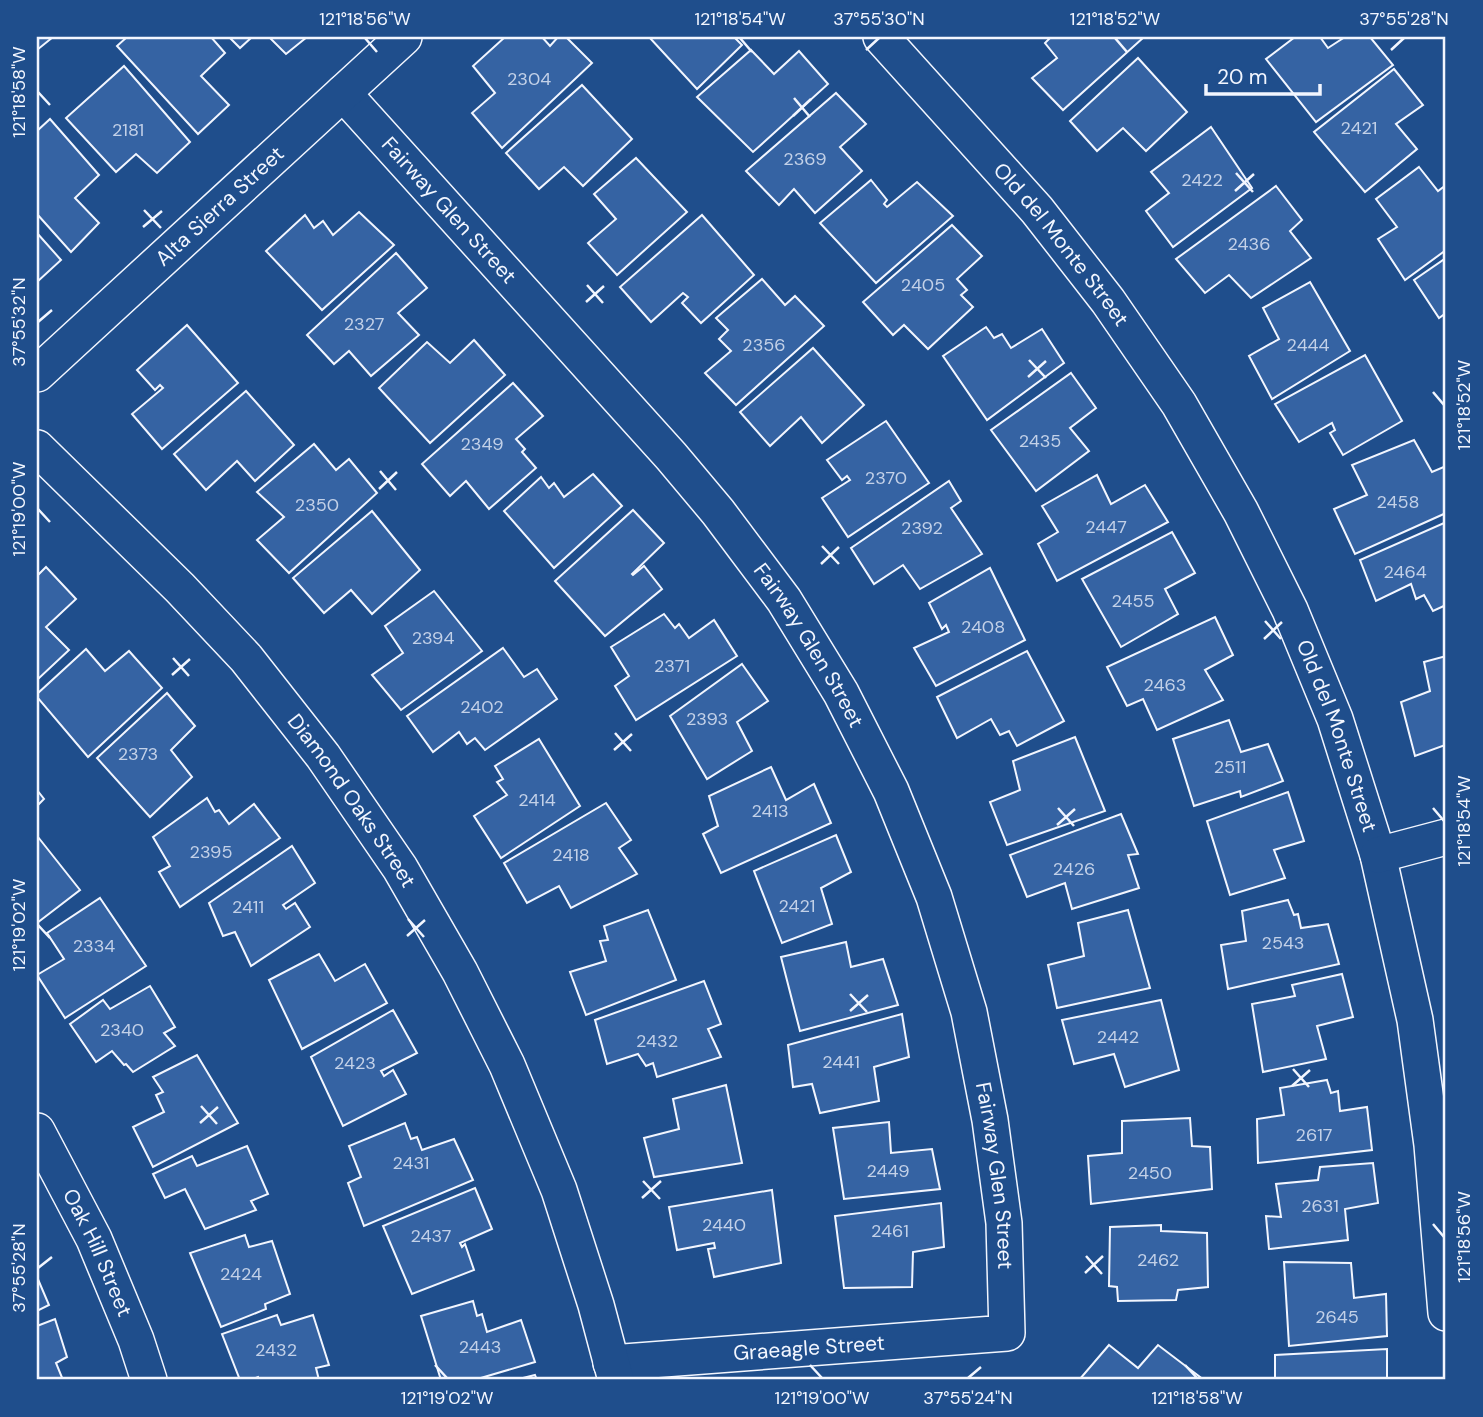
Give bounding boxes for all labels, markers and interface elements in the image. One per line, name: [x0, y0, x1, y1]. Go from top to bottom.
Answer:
text: 121°18'56"W: [319, 7, 411, 31]
text: 121°18'54"W: [694, 7, 786, 31]
text: 37°55'30"N: [833, 7, 925, 31]
text: 121°18'52"W: [1070, 7, 1160, 31]
text: 37°55'28"N: [1359, 7, 1449, 31]
text: 121°18'58"W: [7, 46, 31, 138]
scale bar: [1206, 52, 1320, 96]
text: 20 m: [1217, 63, 1268, 91]
house number: 2304: [507, 67, 551, 91]
house number: 2421: [1341, 116, 1377, 140]
house number: 2181: [112, 118, 144, 142]
street label: Fairway Glen Street: [375, 131, 523, 290]
street label: Alta Sierra Street: [149, 140, 290, 272]
house number: 2369: [783, 147, 827, 171]
street label: Old del Monte Street: [987, 157, 1135, 332]
house number: 2422: [1181, 168, 1223, 192]
house number: 2436: [1228, 232, 1270, 256]
house number: 2405: [901, 273, 945, 297]
text: 37°55'32"N: [7, 277, 31, 367]
house number: 2327: [344, 312, 384, 336]
house number: 2356: [742, 333, 786, 357]
house number: 2444: [1287, 333, 1329, 357]
text: 121°18'52"W: [1452, 360, 1476, 450]
house number: 2435: [1019, 429, 1061, 453]
house number: 2349: [460, 432, 504, 456]
text: 121°19'00"W: [7, 462, 31, 556]
house number: 2370: [865, 466, 907, 490]
house number: 2458: [1377, 490, 1419, 514]
house number: 2350: [295, 493, 339, 517]
house number: 2447: [1085, 515, 1127, 539]
house number: 2392: [901, 516, 943, 540]
street label: Fairway Glen Street: [747, 557, 870, 732]
house number: 2464: [1383, 560, 1427, 584]
house number: 2455: [1112, 589, 1154, 613]
house number: 2408: [961, 615, 1005, 639]
house number: 2394: [412, 626, 454, 650]
street label: Old del Monte Street: [1290, 635, 1384, 835]
house number: 2371: [654, 654, 690, 678]
house number: 2463: [1144, 673, 1186, 697]
house number: 2402: [460, 695, 504, 719]
house number: 2393: [686, 707, 728, 731]
street label: Diamond Oaks Street: [281, 708, 422, 893]
house number: 2373: [118, 742, 158, 766]
house number: 2511: [1214, 755, 1246, 779]
text: 121°18'54"W: [1452, 775, 1476, 867]
house number: 2414: [518, 788, 556, 812]
house number: 2413: [751, 799, 789, 823]
house number: 2395: [190, 840, 232, 864]
house number: 2418: [552, 843, 590, 867]
house number: 2426: [1053, 857, 1095, 881]
text: 121°19'02"W: [7, 879, 31, 971]
house number: 2421: [779, 894, 815, 918]
house number: 2411: [232, 895, 264, 919]
house number: 2543: [1262, 931, 1304, 955]
house number: 2334: [73, 934, 115, 958]
house number: 2340: [100, 1018, 144, 1042]
house number: 2442: [1097, 1025, 1139, 1049]
house number: 2432: [636, 1029, 678, 1053]
house number: 2441: [822, 1050, 860, 1074]
house number: 2423: [334, 1051, 376, 1075]
street label: Fairway Glen Street: [969, 1080, 1019, 1270]
house number: 2617: [1296, 1123, 1332, 1147]
house number: 2431: [393, 1151, 429, 1175]
house number: 2449: [866, 1159, 910, 1183]
house number: 2450: [1128, 1161, 1172, 1185]
street label: Oak Hill Street: [56, 1184, 139, 1321]
text: 121°18'56"W: [1452, 1191, 1476, 1283]
house number: 2631: [1301, 1194, 1339, 1218]
house number: 2440: [702, 1213, 746, 1237]
house number: 2461: [871, 1219, 909, 1243]
text: 37°55'28"N: [7, 1223, 31, 1313]
house number: 2437: [411, 1224, 451, 1248]
house number: 2462: [1137, 1248, 1179, 1272]
house number: 2424: [220, 1262, 262, 1286]
house number: 2645: [1315, 1305, 1359, 1329]
street label: Graeagle Street: [732, 1329, 886, 1367]
house number: 2443: [459, 1335, 501, 1359]
house number: 2432: [255, 1338, 297, 1362]
text: 121°19'02"W: [401, 1386, 493, 1410]
text: 121°19'00"W: [775, 1386, 869, 1410]
text: 37°55'24"N: [923, 1386, 1013, 1410]
text: 121°18'58"W: [1151, 1386, 1243, 1410]

